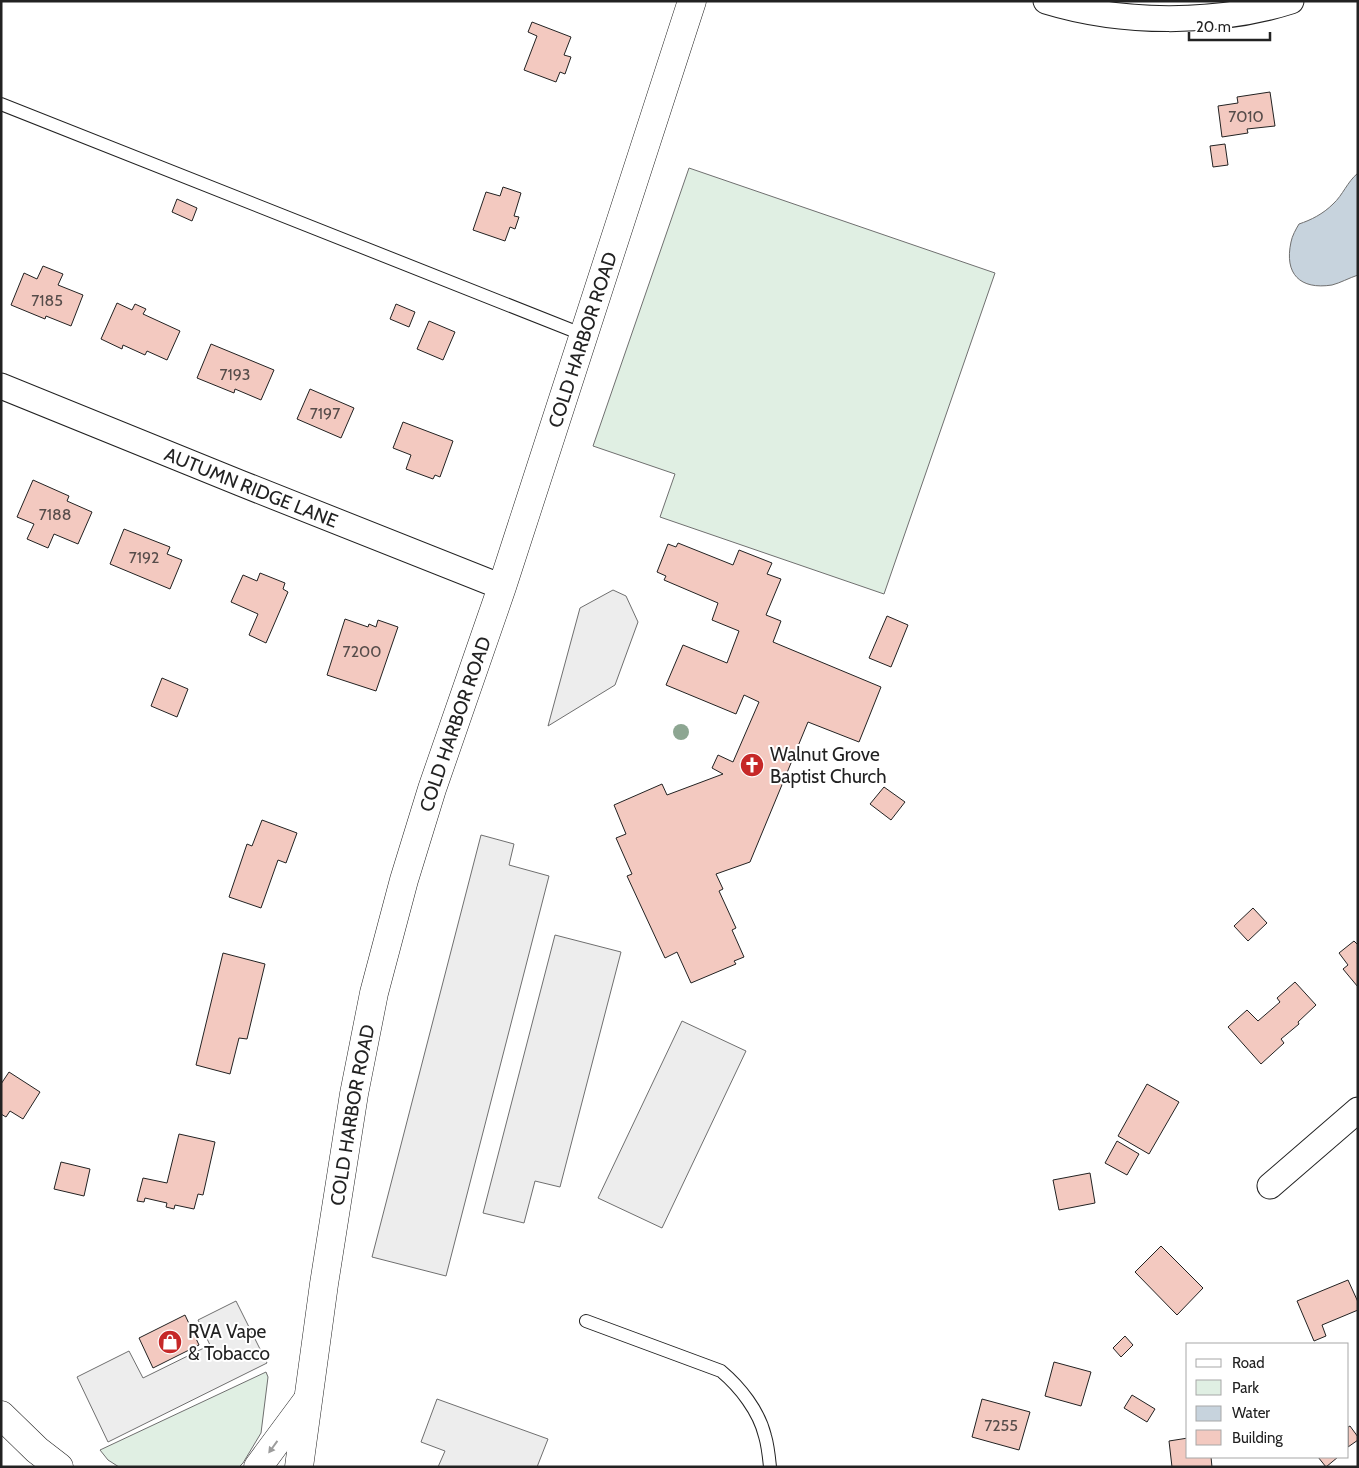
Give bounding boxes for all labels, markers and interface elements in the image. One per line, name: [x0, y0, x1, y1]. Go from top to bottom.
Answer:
scale bar: [1189, 10, 1270, 42]
text: 20 m: [1196, 18, 1231, 36]
house number: 7010: [1228, 107, 1264, 126]
street label: COLD HARBOR ROAD: [543, 249, 622, 430]
house number: 7185: [31, 291, 63, 310]
house number: 7193: [219, 365, 251, 384]
house number: 7197: [310, 404, 340, 423]
street label: AUTUMN RIDGE LANE: [161, 442, 341, 532]
house number: 7188: [39, 505, 71, 524]
house number: 7192: [129, 548, 159, 567]
street label: COLD HARBOR ROAD: [414, 633, 496, 814]
house number: 7200: [343, 642, 381, 661]
place label: Walnut Grove Baptist Church: [770, 743, 887, 788]
church icon: Walnut Grove Baptist Church: [739, 752, 765, 778]
street label: COLD HARBOR ROAD: [325, 1022, 379, 1207]
place label: RVA Vape & Tobacco: [188, 1320, 270, 1365]
shop icon: RVA Vape & Tobacco: [157, 1329, 183, 1355]
legend: [1186, 1343, 1349, 1458]
text: Road: [1232, 1354, 1265, 1372]
text: Park: [1232, 1379, 1259, 1397]
text: Water: [1232, 1404, 1270, 1422]
house number: 7255: [984, 1416, 1018, 1435]
text: Building: [1232, 1429, 1283, 1447]
one-way arrow: [268, 1440, 278, 1454]

